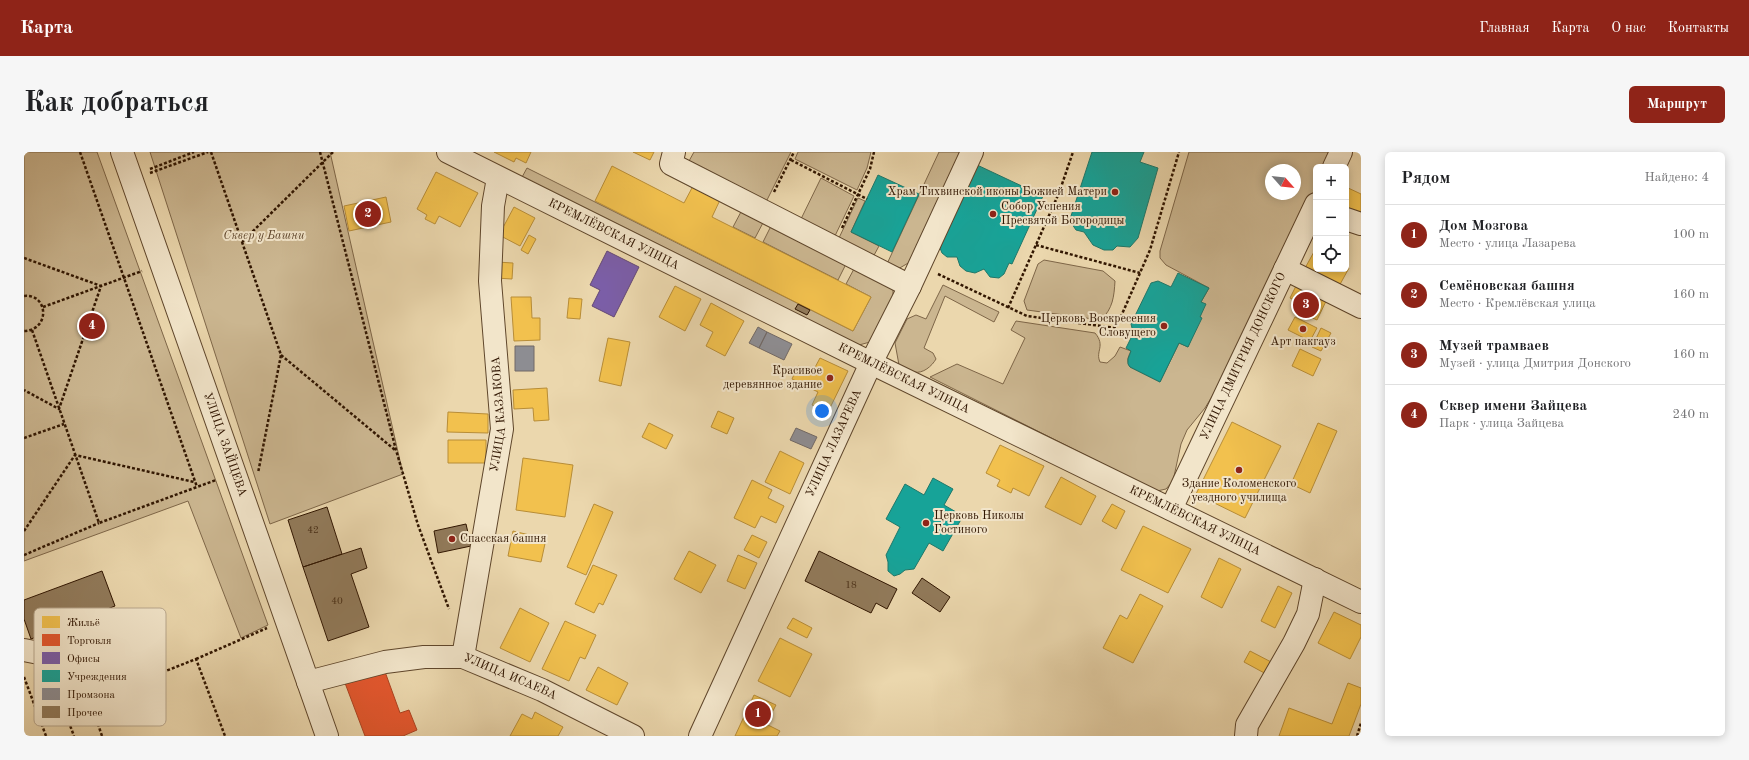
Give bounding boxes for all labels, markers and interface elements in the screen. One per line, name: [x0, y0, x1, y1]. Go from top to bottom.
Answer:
text: Карта: [20, 19, 73, 38]
text: Главная: [1479, 21, 1529, 35]
text: Карта: [1551, 21, 1589, 35]
text: О нас: [1611, 21, 1646, 35]
text: Контакты: [1668, 21, 1729, 35]
button: Маршрут: [1629, 86, 1725, 123]
text: Как добраться: [24, 90, 209, 118]
north arrow: [1265, 164, 1301, 200]
map controls: [1313, 164, 1349, 272]
button: +: [1313, 164, 1349, 200]
text: Рядом: [1401, 170, 1450, 187]
text: Найдено: 4: [1645, 171, 1709, 184]
place label: Храм Тихвинской иконы Божией Матери: [888, 186, 1107, 198]
marker: Храм Тихвинской иконы Божией Матери: [1110, 187, 1120, 197]
street label: КРЕМЛЁВСКАЯ УЛИЦА: [546, 197, 681, 272]
pin: 2: [355, 199, 381, 229]
button: −: [1313, 200, 1349, 236]
place label: Собор Успения Пресвятой Богородицы: [1001, 201, 1125, 227]
marker: Собор Успения Пресвятой Богородицы: [988, 209, 998, 219]
text: Дом Мозгова: [1439, 219, 1528, 234]
text: 1: [1410, 228, 1418, 241]
text: 100 m: [1672, 228, 1709, 241]
park label: Сквер у Башни: [223, 230, 305, 242]
button: locate: [1313, 236, 1349, 272]
text: Место · улица Лазарева: [1439, 237, 1576, 250]
street label: УЛИЦА ДМИТРИЯ ДОНСКОГО: [1199, 271, 1288, 442]
text: Семёновская башня: [1439, 279, 1575, 294]
text: 2: [1410, 288, 1418, 301]
text: 160 m: [1672, 288, 1709, 301]
pin: 3: [1293, 290, 1319, 320]
text: Место · Кремлёвская улица: [1439, 297, 1596, 310]
pin: 4: [79, 311, 105, 341]
place label: Церковь Воскресения Словущего: [1041, 313, 1156, 339]
marker: Церковь Воскресения Словущего: [1159, 321, 1169, 331]
marker: Арт пакгауз: [1298, 324, 1308, 334]
place label: Арт пакгауз: [1270, 336, 1336, 348]
text: Музей трамваев: [1439, 339, 1549, 354]
street label: КРЕМЛЁВСКАЯ УЛИЦА: [836, 342, 971, 416]
text: 3: [1410, 348, 1418, 361]
text: 160 m: [1672, 348, 1709, 361]
street label: УЛИЦА КАЗАКОВА: [489, 356, 508, 473]
text: Музей · улица Дмитрия Донского: [1439, 357, 1631, 370]
place label: Красивое деревянное здание: [723, 365, 822, 391]
marker: Красивое деревянное здание: [825, 373, 835, 383]
street label: УЛИЦА ЛАЗАРЕВА: [804, 388, 864, 499]
street label: УЛИЦА ЗАЙЦЕВА: [201, 391, 248, 498]
text: Сквер имени Зайцева: [1439, 399, 1587, 414]
your location: [812, 401, 832, 421]
text: 4: [1410, 408, 1418, 421]
text: 240 m: [1672, 408, 1709, 421]
text: Парк · улица Зайцева: [1439, 417, 1564, 430]
marker: Здание Коломенского уездного училища: [1234, 465, 1244, 475]
place label: Здание Коломенского уездного училища: [1182, 478, 1296, 504]
street label: КРЕМЛЁВСКАЯ УЛИЦА: [1127, 484, 1263, 558]
place label: Церковь Николы Гостиного: [934, 510, 1024, 536]
marker: Церковь Николы Гостиного: [921, 518, 931, 528]
house number: 42: [307, 525, 319, 535]
place label: Спасская башня: [460, 533, 546, 545]
marker: Спасская башня: [447, 534, 457, 544]
house number: 18: [845, 580, 857, 590]
house number: 40: [331, 596, 343, 606]
legend: [34, 608, 166, 726]
text: Жильё: [67, 618, 100, 629]
text: Торговля: [67, 636, 112, 647]
street label: УЛИЦА ИСАЕВА: [462, 652, 559, 702]
text: Офисы: [67, 654, 100, 665]
text: Учреждения: [67, 672, 127, 683]
text: Промзона: [67, 690, 115, 701]
pin: 1: [745, 699, 771, 729]
text: Прочее: [67, 708, 102, 719]

